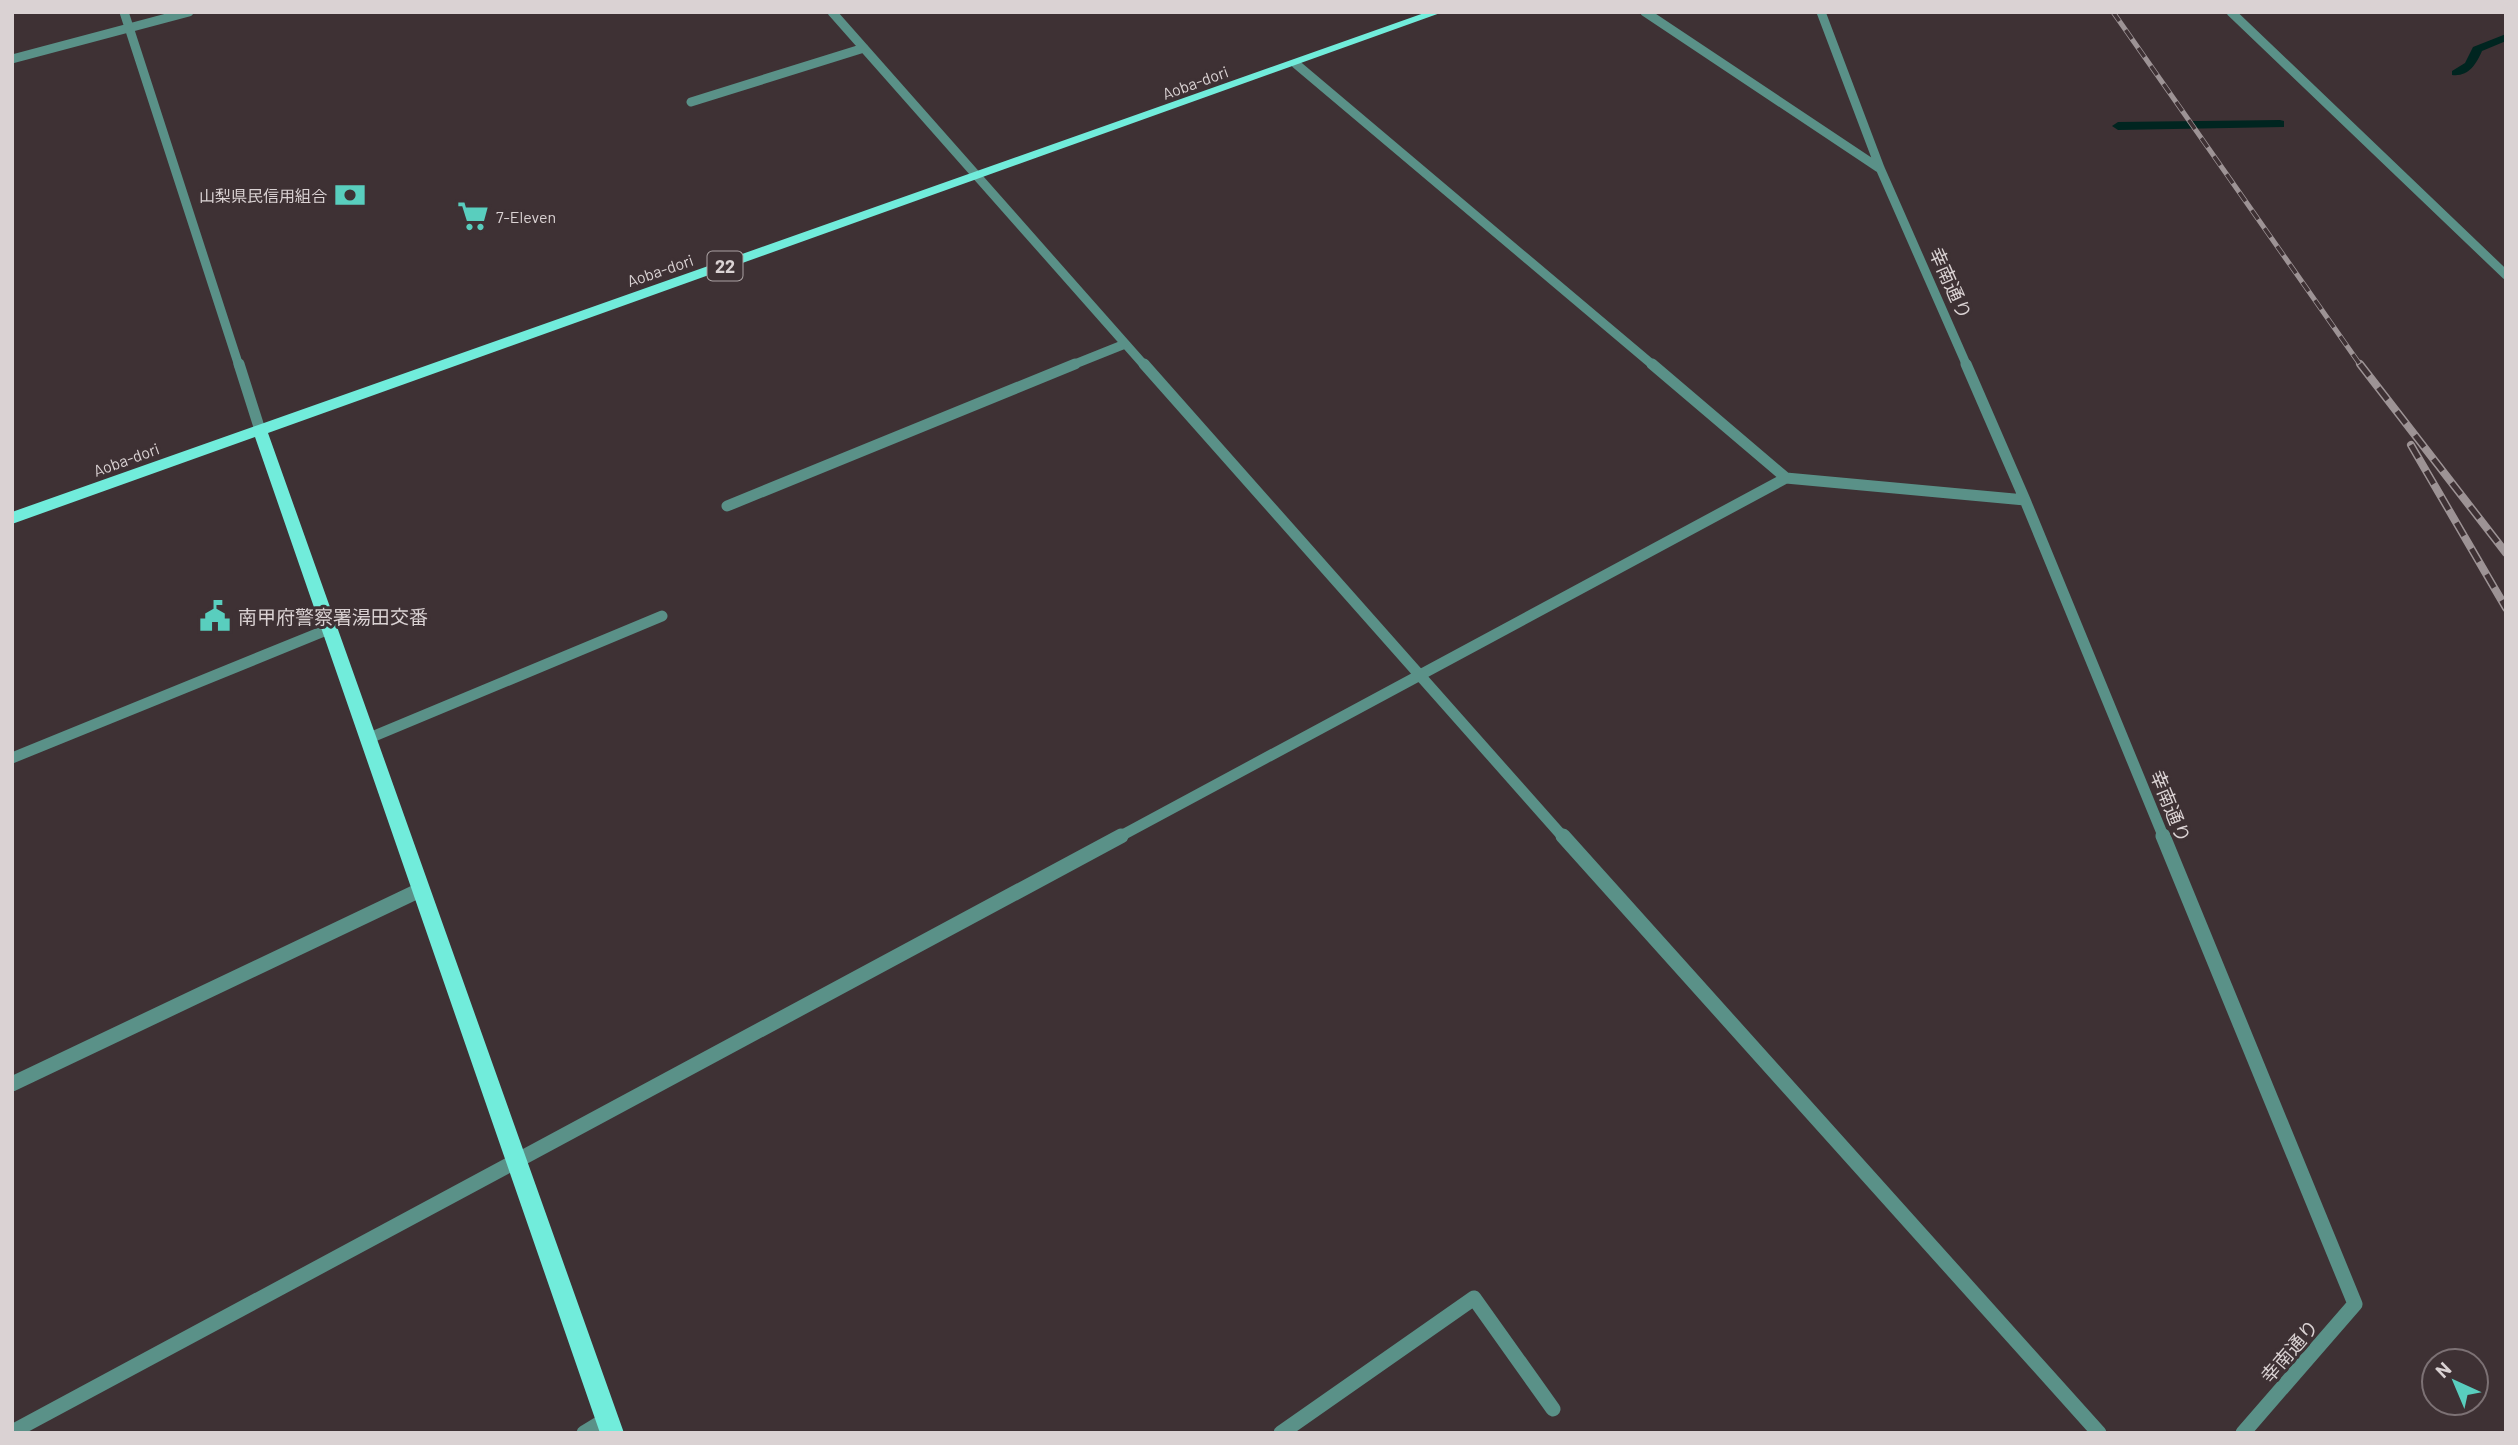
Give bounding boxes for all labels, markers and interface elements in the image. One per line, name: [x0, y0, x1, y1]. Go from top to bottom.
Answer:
street label: Aoba-dori: [1159, 61, 1231, 103]
bank icon: 山梨県民信用組合: [333, 178, 367, 212]
place label: 山梨県民信用組合: [199, 186, 327, 205]
supermarket icon: 7-Eleven: [456, 199, 490, 233]
place label: 7-Eleven: [496, 207, 556, 226]
street label: 幸南通り: [1925, 244, 1977, 322]
street label: Aoba-dori: [624, 250, 696, 290]
road number: 22: [708, 252, 742, 280]
street label: Aoba-dori: [90, 438, 162, 480]
public building icon: 南甲府警察署湯田交番: [198, 599, 232, 633]
place label: 南甲府警察署湯田交番: [238, 605, 428, 628]
street label: 幸南通り: [2146, 766, 2196, 846]
street label: 幸南通り: [2255, 1315, 2323, 1387]
north arrow: [2420, 1347, 2490, 1417]
text: N: [2430, 1357, 2455, 1382]

